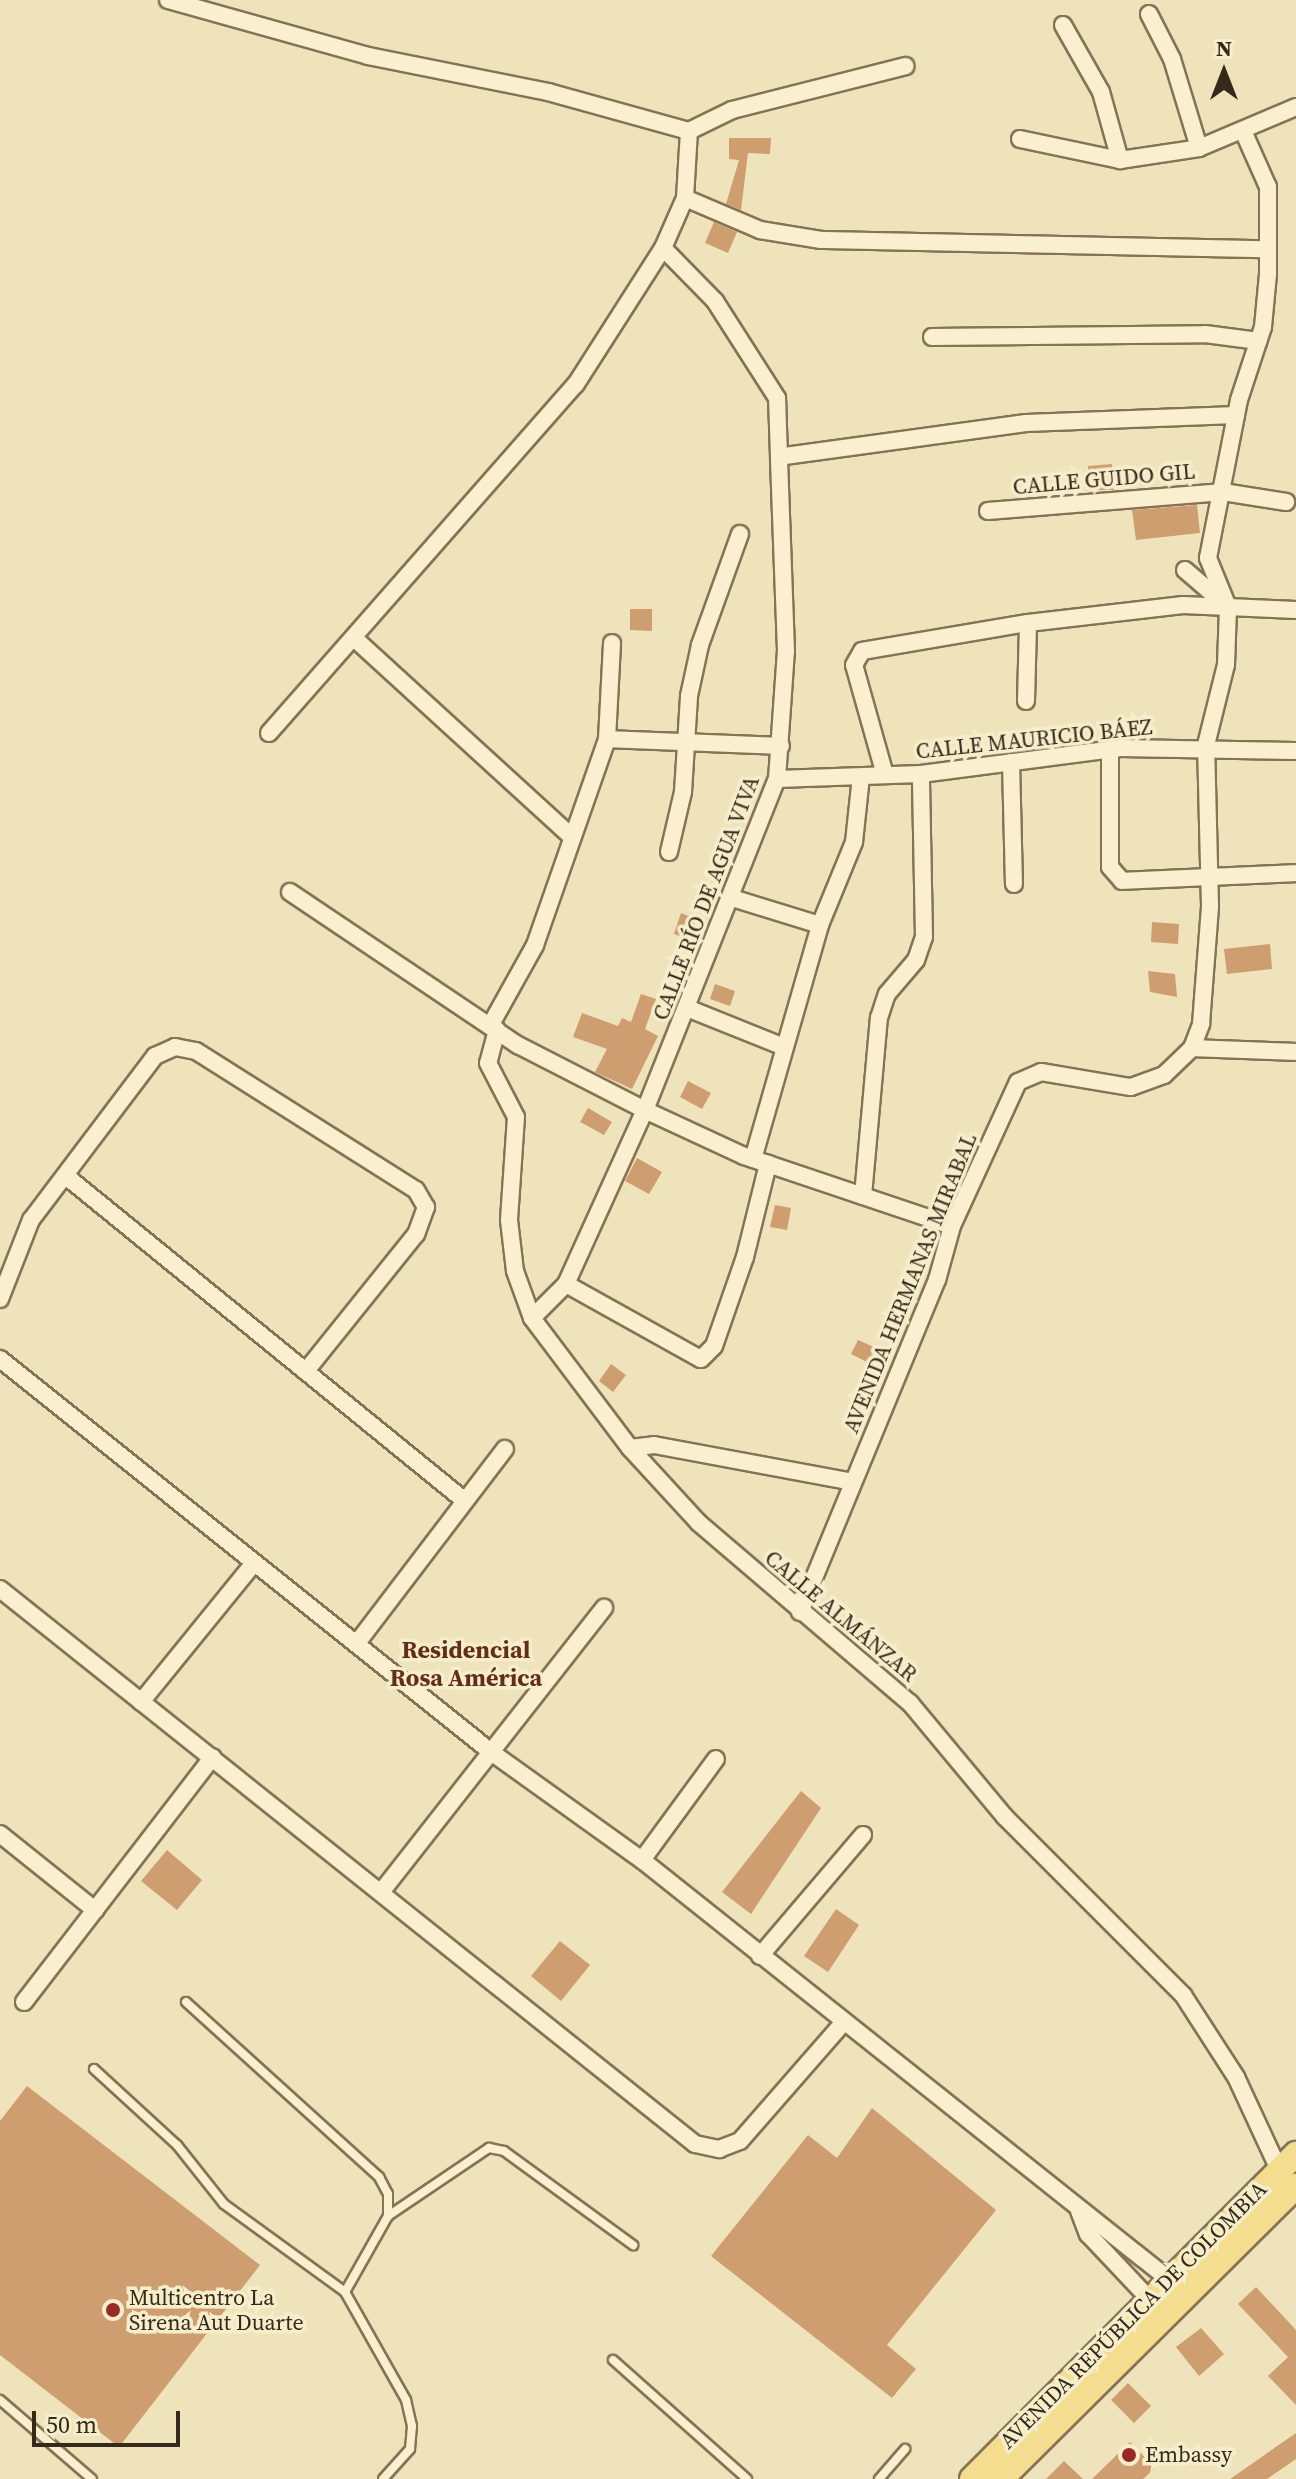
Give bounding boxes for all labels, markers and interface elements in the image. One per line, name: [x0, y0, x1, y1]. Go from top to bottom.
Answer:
north arrow: [1184, 32, 1264, 112]
text: N: [1216, 33, 1232, 63]
street label: CALLE GUIDO GIL: [1012, 458, 1196, 500]
street label: CALLE MAURICIO BÁEZ: [914, 713, 1154, 765]
street label: CALLE RÍO DE AGUA VIVA: [647, 772, 765, 1024]
street label: AVENIDA HERMANAS MIRABAL: [838, 1129, 982, 1437]
street label: CALLE ALMÁNZAR: [760, 1545, 922, 1687]
district label: Residencial Rosa América: [390, 1636, 542, 1692]
street label: AVENIDA REPÚBLICA DE COLOMBIA: [994, 2176, 1272, 2454]
place label: Multicentro La Sirena Aut Duarte: [129, 2284, 304, 2336]
marker: Multicentro La Sirena Aut Duarte: [104, 2301, 122, 2319]
scale bar: [36, 2395, 184, 2445]
text: 50 m: [46, 2408, 97, 2441]
place label: Embassy: [1145, 2442, 1232, 2468]
marker: Embassy: [1120, 2446, 1138, 2464]

